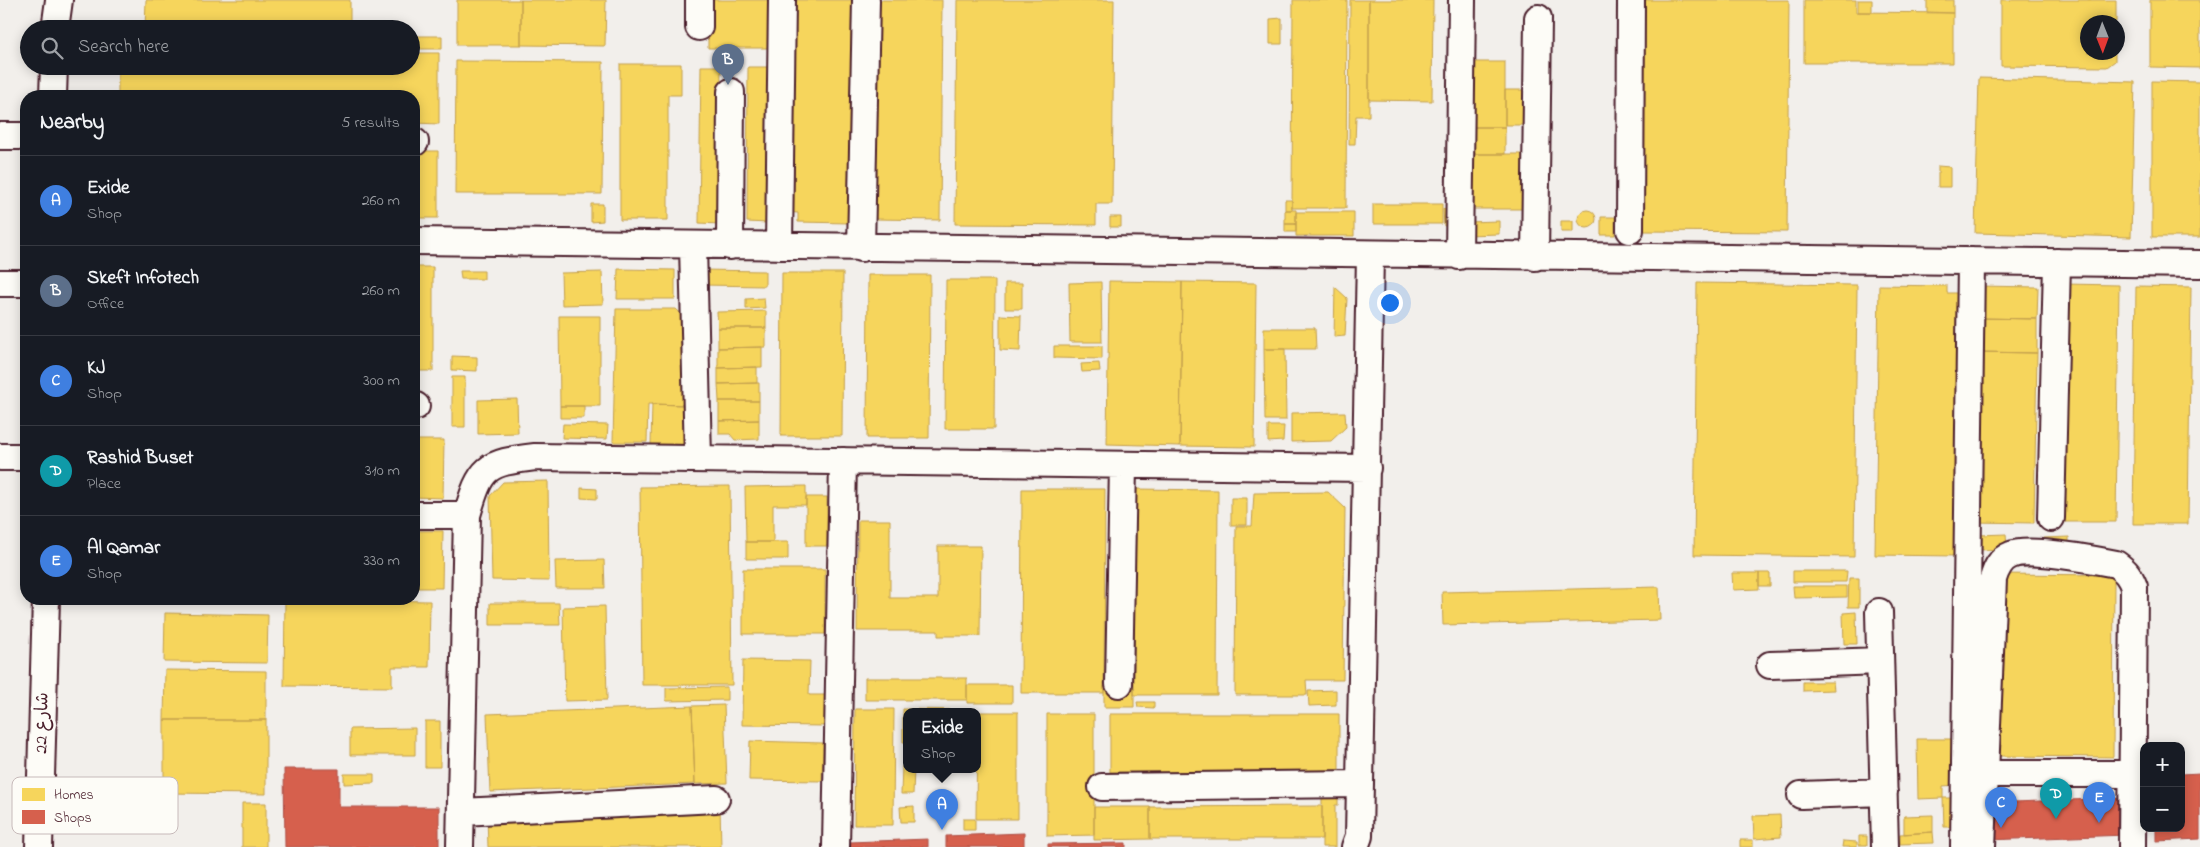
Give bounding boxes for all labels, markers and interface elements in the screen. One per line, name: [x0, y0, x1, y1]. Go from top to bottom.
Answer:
north arrow: [2080, 15, 2125, 60]
search box: [20, 20, 420, 75]
icon: search: [38, 34, 66, 62]
text: Search here: [78, 34, 169, 61]
pin: B: [712, 44, 744, 85]
text: Nearby: [40, 108, 104, 138]
text: 5 results: [341, 111, 400, 135]
text: Exide: [87, 175, 130, 202]
text: A: [51, 189, 61, 213]
text: 260 m: [362, 189, 400, 213]
text: Shop: [87, 202, 122, 226]
text: Skeft Infotech: [87, 265, 199, 292]
text: B: [51, 279, 61, 303]
text: 260 m: [362, 279, 400, 303]
your location: [1377, 290, 1403, 316]
text: Office: [87, 292, 124, 316]
text: KJ: [87, 355, 106, 382]
text: C: [52, 369, 60, 393]
text: 300 m: [363, 369, 400, 393]
text: Shop: [87, 382, 122, 406]
text: Rashid Buset: [87, 445, 193, 472]
text: D: [50, 459, 62, 483]
text: 310 m: [365, 459, 400, 483]
text: Place: [87, 472, 121, 496]
text: Al Qamar: [87, 535, 160, 562]
text: E: [51, 549, 61, 573]
text: 330 m: [363, 549, 400, 573]
text: Shop: [87, 562, 122, 586]
street label: شارع 22: [29, 692, 57, 754]
popup: [903, 708, 981, 773]
text: Exide: [921, 715, 963, 742]
text: Shop: [921, 742, 956, 766]
map controls: [2140, 742, 2185, 832]
button: +: [2140, 742, 2185, 787]
legend: [12, 777, 178, 834]
pin: D: [2040, 778, 2072, 819]
pin: E: [2083, 782, 2115, 823]
text: Homes: [54, 785, 94, 806]
pin: C: [1985, 787, 2017, 828]
button: −: [2140, 787, 2185, 832]
pin: A: [926, 789, 958, 830]
text: Shops: [54, 808, 92, 829]

